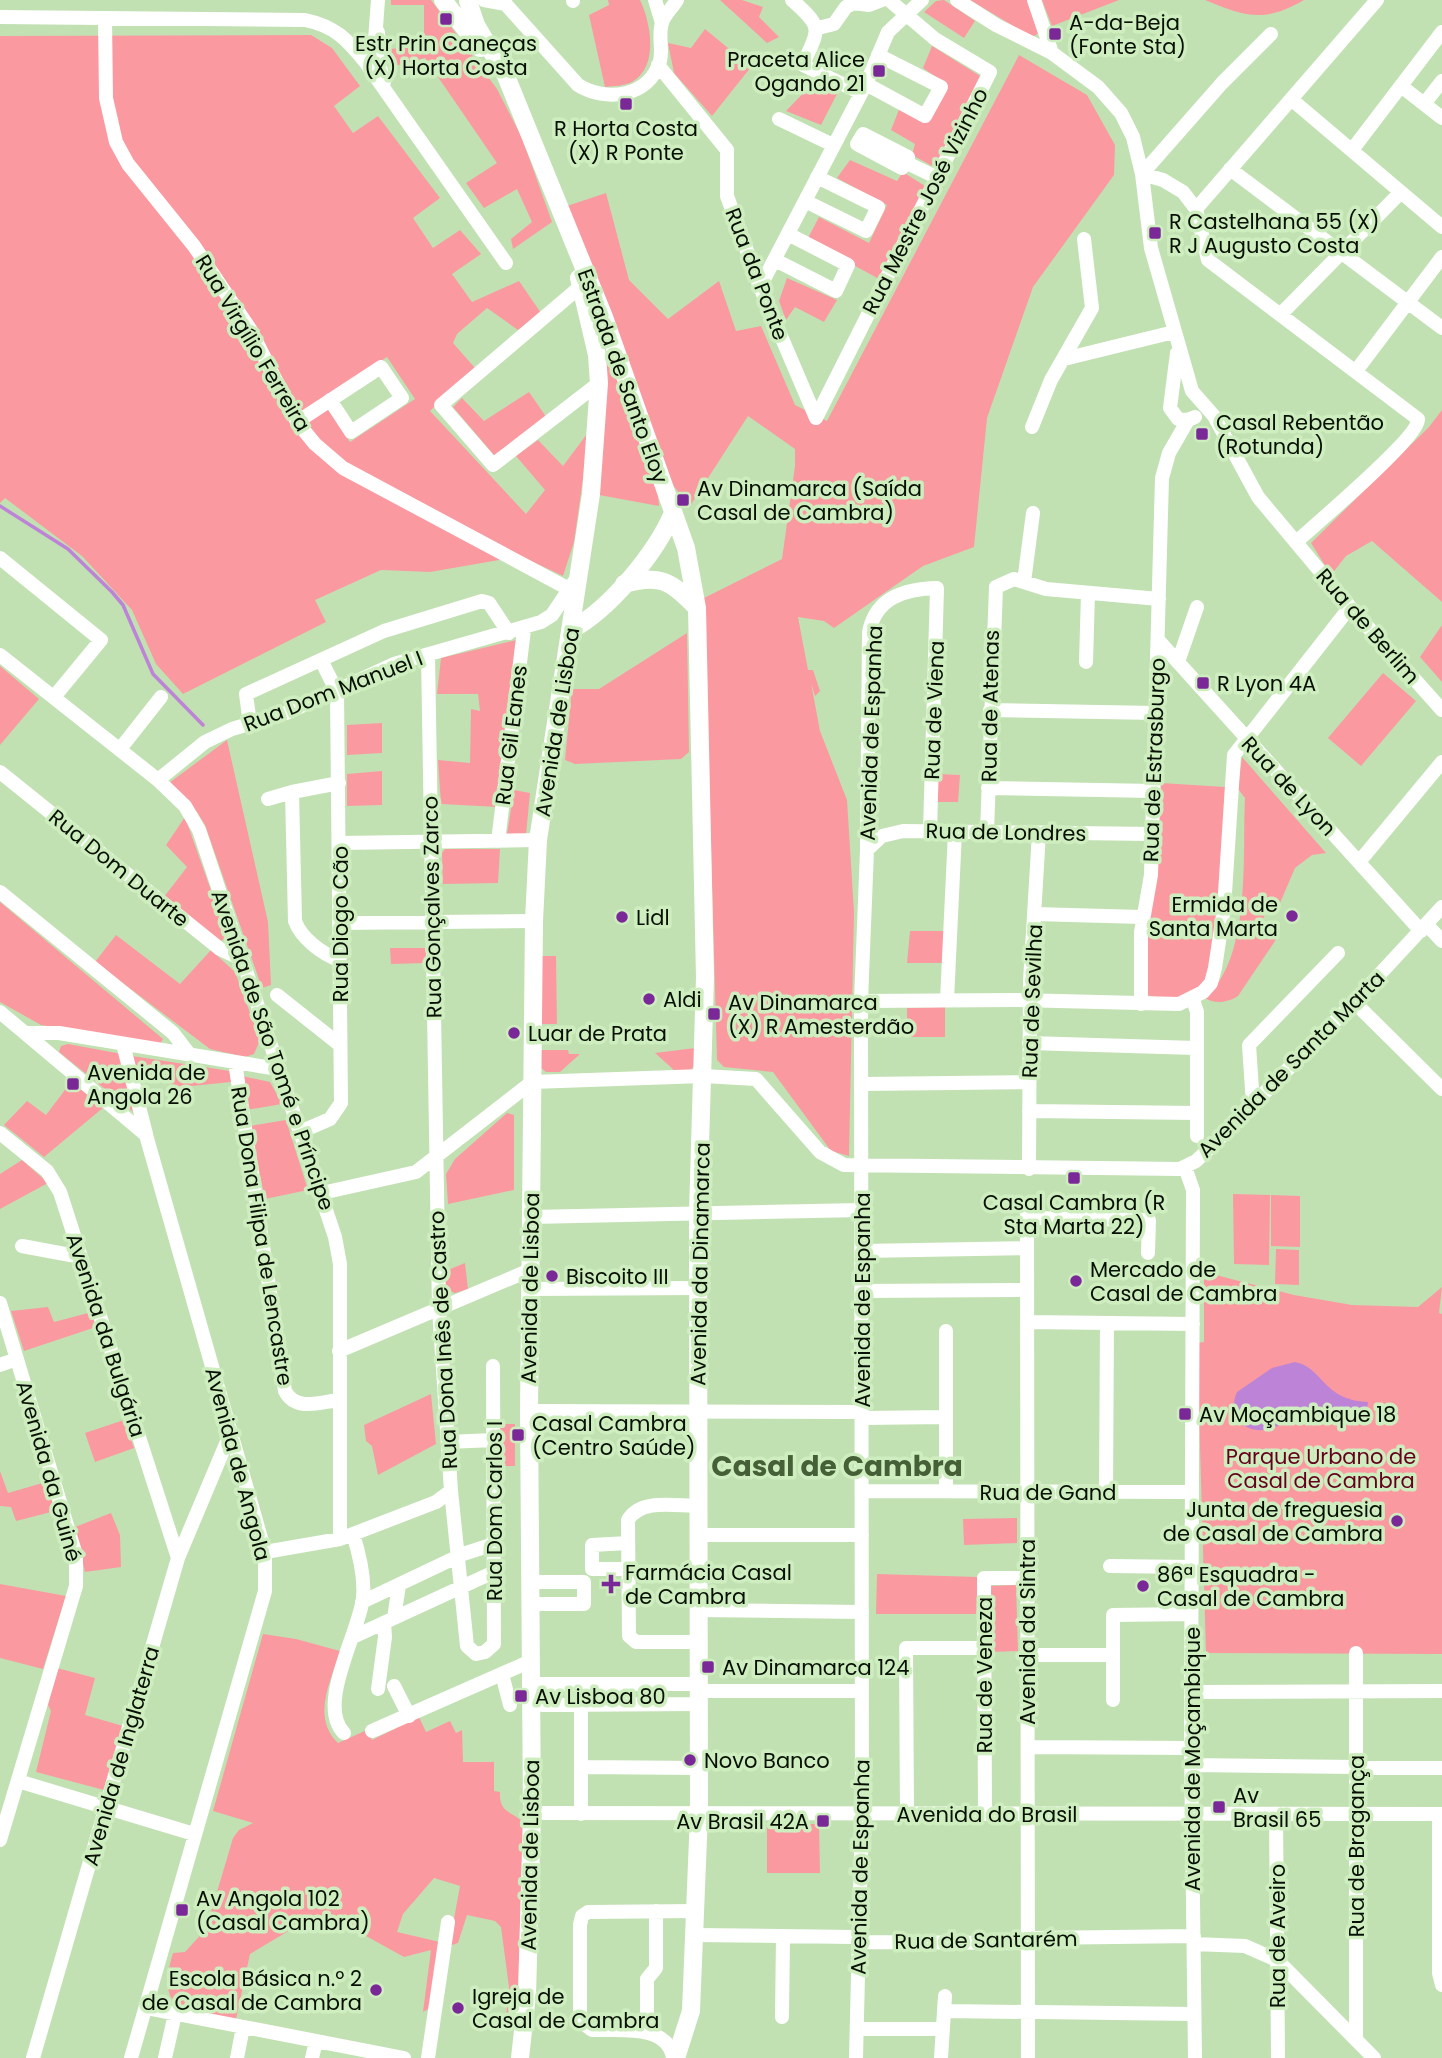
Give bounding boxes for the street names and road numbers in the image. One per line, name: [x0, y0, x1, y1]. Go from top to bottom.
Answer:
street label: Rua Mestre José Vizinho: [855, 83, 995, 319]
street label: Rua da Ponte: [718, 204, 796, 344]
street label: Rua Virgílio Ferreira: [189, 249, 317, 437]
street label: Estrada de Santo Eloy: [571, 265, 675, 487]
street label: Rua de Berlim: [1310, 562, 1426, 690]
street label: Avenida de Lisboa: [528, 625, 586, 819]
street label: Avenida de Espanha: [853, 625, 889, 841]
street label: Rua de Atenas: [974, 630, 1006, 782]
street label: Rua de Viena: [917, 640, 951, 780]
street label: Rua Dom Manuel I: [239, 643, 427, 739]
street label: Rua de Estrasburgo: [1136, 657, 1172, 863]
street label: Rua Gil Eanes: [488, 663, 534, 807]
street label: Rua de Lyon: [1235, 730, 1343, 842]
street label: Rua Gonçalves Zarco: [416, 796, 448, 1018]
street label: Rua Dom Duarte: [43, 802, 195, 934]
street label: Rua de Londres: [925, 816, 1087, 848]
street label: Rua Diogo Cão: [326, 846, 355, 1002]
street label: Avenida de São Tomé e Príncipe: [204, 886, 342, 1214]
street label: Rua de Sevilha: [1015, 924, 1049, 1078]
street label: Avenida de Santa Marta: [1191, 964, 1391, 1164]
street label: Rua Dona Filipa de Lencastre: [224, 1084, 300, 1388]
street label: Avenida da Dinamarca: [683, 1142, 717, 1386]
street label: Avenida de Lisboa: [514, 1192, 546, 1384]
street label: Avenida de Espanha: [848, 1192, 877, 1408]
street label: Rua Dona Inês de Castro: [422, 1210, 464, 1470]
street label: Avenida da Bulgária: [59, 1229, 153, 1441]
street label: Avenida de Angola: [198, 1364, 278, 1564]
street label: Avenida da Guiné: [9, 1377, 89, 1565]
street label: Rua Dom Carlos I: [480, 1421, 509, 1601]
street label: Rua de Gand: [979, 1478, 1117, 1507]
street label: Avenida da Sintra: [1013, 1539, 1042, 1725]
street label: Rua de Veneza: [970, 1597, 999, 1753]
street label: Avenida de Moçambique: [1178, 1627, 1207, 1891]
street label: Avenida de Inglaterra: [76, 1643, 166, 1869]
street label: Rua de Bragança: [1342, 1755, 1371, 1937]
street label: Avenida de Lisboa: [514, 1759, 546, 1951]
street label: Avenida de Espanha: [844, 1759, 876, 1975]
street label: Avenida do Brasil: [897, 1800, 1078, 1829]
street label: Rua de Aveiro: [1263, 1864, 1292, 2008]
street label: Rua de Santarém: [894, 1924, 1078, 1956]

